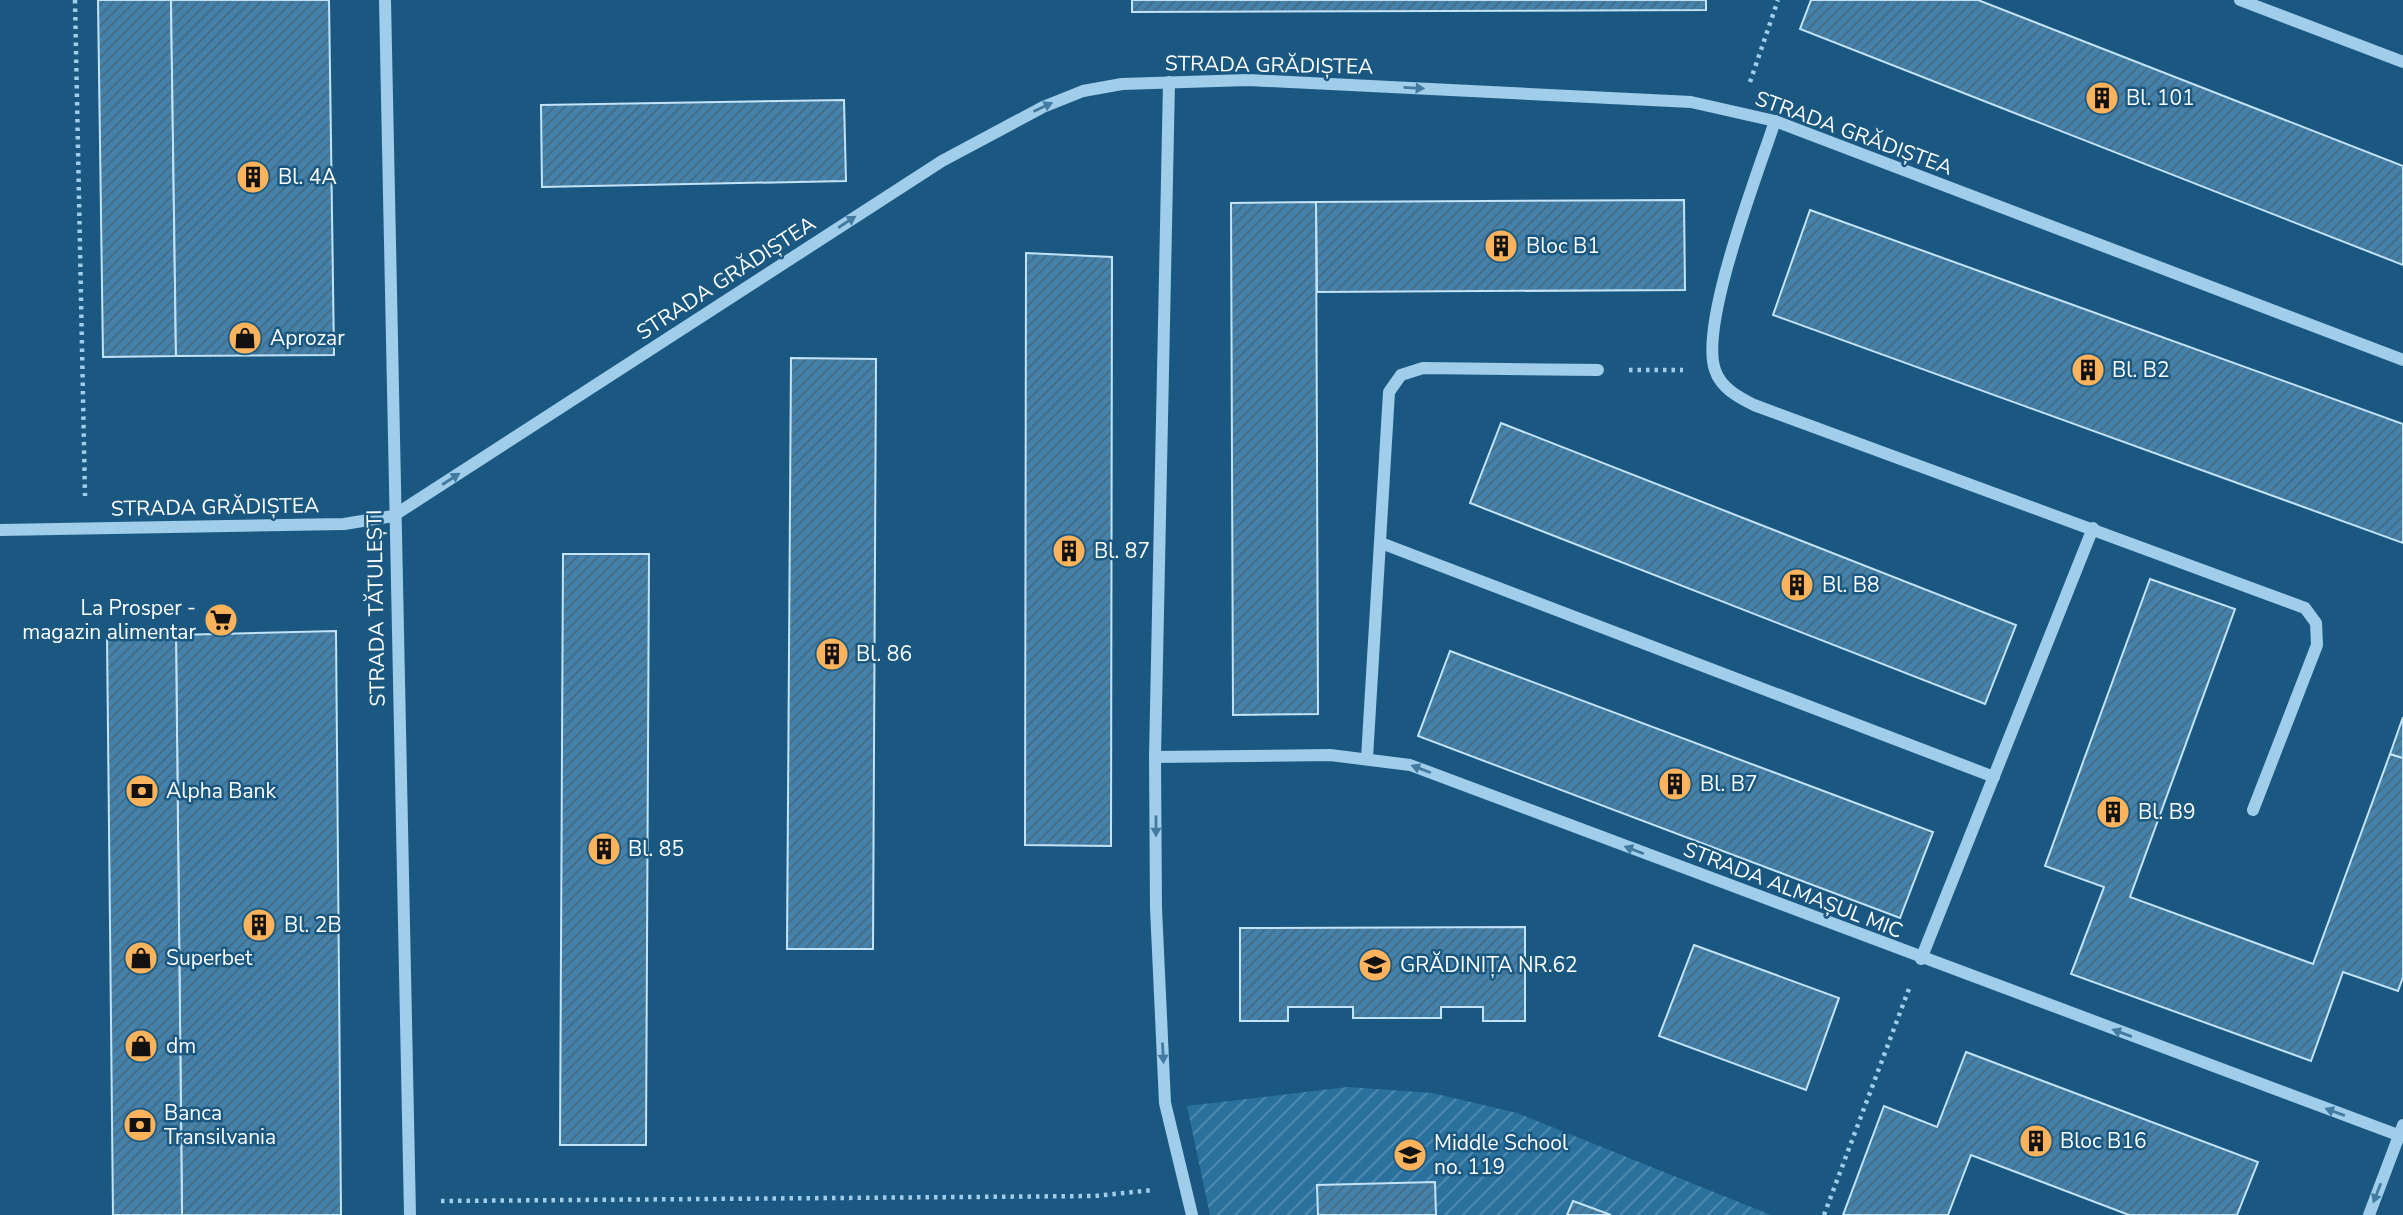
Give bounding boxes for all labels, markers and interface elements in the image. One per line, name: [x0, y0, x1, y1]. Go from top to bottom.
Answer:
street label: STRADA GRĂDIȘTEA: [1165, 49, 1373, 81]
building icon: Bl. 101: [2083, 79, 2121, 117]
one-way arrow: [1403, 83, 1425, 94]
street label: STRADA GRĂDIȘTEA: [1751, 84, 1957, 182]
place label: Bl. 101: [2126, 84, 2195, 112]
one-way arrow: [1033, 102, 1053, 113]
building icon: Bl. 4A: [234, 158, 272, 196]
place label: Bl. 4A: [278, 163, 337, 191]
street label: STRADA GRĂDIȘTEA: [631, 210, 821, 346]
one-way arrow: [838, 216, 857, 229]
building icon: Bloc B1: [1482, 227, 1520, 265]
place label: Bloc B1: [1526, 232, 1600, 260]
shop icon: Aprozar: [226, 319, 264, 357]
place label: Aprozar: [270, 324, 345, 352]
building icon: Bl. B2: [2069, 351, 2107, 389]
place label: Bl. B2: [2112, 356, 2170, 384]
one-way arrow: [441, 473, 460, 486]
street label: STRADA GRĂDIȘTEA: [111, 491, 319, 523]
street label: STRADA TĂTULEȘTI: [360, 509, 392, 707]
building icon: Bl. 87: [1050, 532, 1088, 570]
place label: Bl. 87: [1094, 537, 1150, 565]
building icon: Bl. B8: [1778, 566, 1816, 604]
place label: Bl. B8: [1822, 571, 1880, 599]
place label: La Prosper - magazin alimentar: [22, 594, 196, 646]
supermarket icon: La Prosper - magazin alimentar: [202, 601, 240, 639]
building icon: Bl. 86: [813, 635, 851, 673]
place label: Bl. 86: [856, 640, 912, 668]
one-way arrow: [1410, 764, 1431, 775]
building icon: Bl. B7: [1656, 765, 1694, 803]
place label: Bl. B7: [1700, 770, 1758, 798]
bank icon: Alpha Bank: [123, 772, 161, 810]
place label: Alpha Bank: [166, 777, 276, 805]
building icon: Bl. B9: [2094, 793, 2132, 831]
place label: Bl. B9: [2138, 798, 2196, 826]
one-way arrow: [1150, 815, 1161, 837]
building icon: Bl. 85: [585, 830, 623, 868]
place label: Bl. 85: [628, 835, 684, 863]
street label: STRADA ALMAȘUL MIC: [1679, 835, 1907, 945]
one-way arrow: [1623, 844, 1644, 855]
building icon: Bl. 2B: [240, 906, 278, 944]
place label: Bl. 2B: [284, 911, 342, 939]
shop icon: Superbet: [122, 939, 160, 977]
place label: Superbet: [166, 944, 253, 972]
school or university icon: GRĂDINIȚA NR.62: [1356, 946, 1394, 984]
place label: GRĂDINIȚA NR.62: [1400, 951, 1578, 979]
shop icon: dm: [122, 1027, 160, 1065]
one-way arrow: [2111, 1027, 2132, 1038]
place label: dm: [166, 1032, 196, 1060]
one-way arrow: [1158, 1042, 1169, 1064]
place label: Banca Transilvania: [164, 1099, 276, 1151]
bank icon: Banca Transilvania: [121, 1106, 159, 1144]
one-way arrow: [2325, 1106, 2346, 1117]
building icon: Bloc B16: [2017, 1122, 2055, 1160]
place label: Bloc B16: [2060, 1127, 2147, 1155]
place label: Middle School no. 119: [1434, 1129, 1569, 1181]
school or university icon: Middle School no. 119: [1391, 1136, 1429, 1174]
one-way arrow: [2372, 1183, 2383, 1204]

